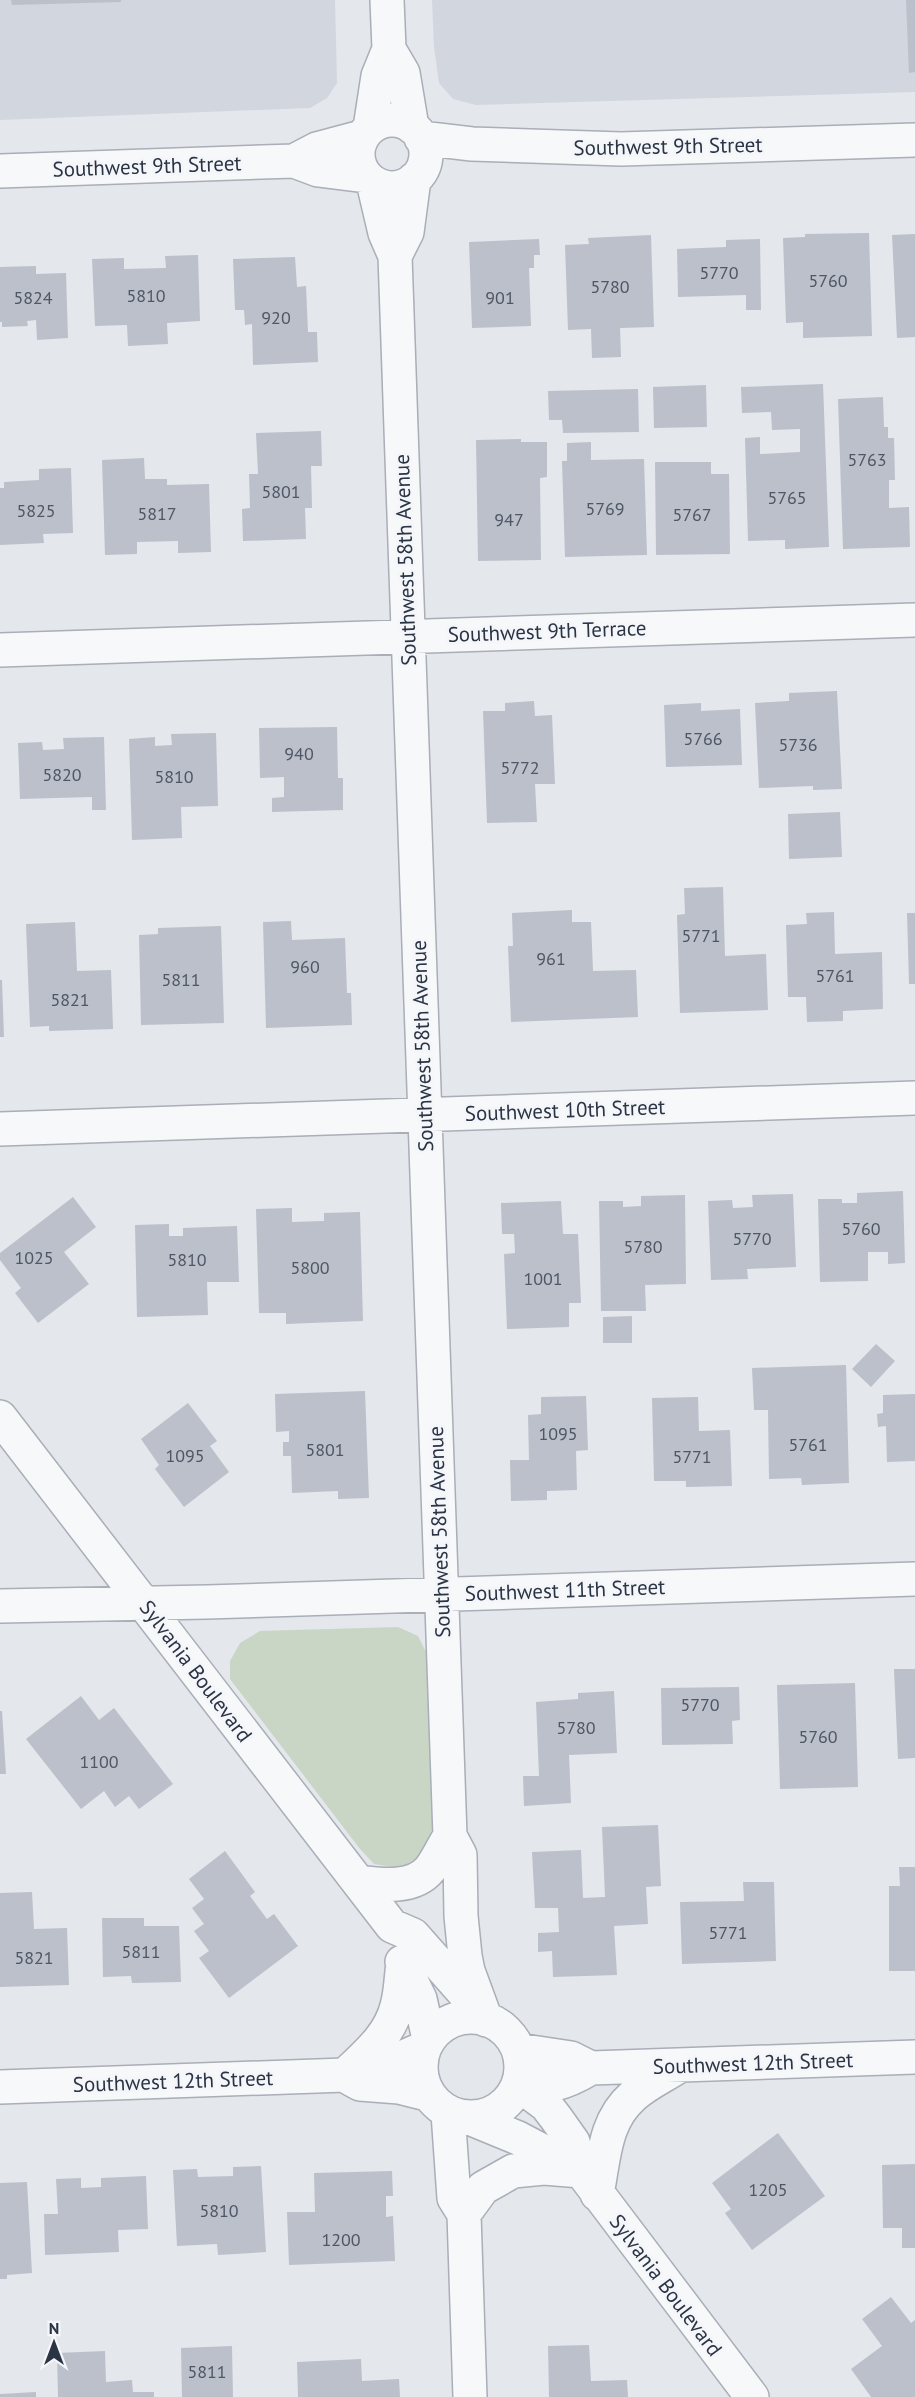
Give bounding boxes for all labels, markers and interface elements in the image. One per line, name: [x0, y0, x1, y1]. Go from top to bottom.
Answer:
street label: Southwest 9th Street: [573, 131, 763, 161]
street label: Southwest 9th Street: [52, 149, 242, 183]
house number: 5770: [699, 261, 739, 284]
house number: 5760: [808, 269, 848, 292]
house number: 5780: [590, 275, 630, 298]
house number: 5810: [126, 284, 166, 307]
house number: 5824: [13, 286, 53, 309]
house number: 901: [485, 286, 515, 309]
house number: 920: [261, 306, 291, 329]
house number: 5763: [847, 448, 887, 471]
street label: Southwest 58th Avenue: [388, 454, 422, 666]
house number: 5801: [261, 480, 301, 503]
house number: 5765: [767, 486, 807, 509]
house number: 5769: [585, 497, 625, 520]
house number: 5825: [16, 499, 56, 522]
house number: 5817: [137, 502, 177, 525]
house number: 5767: [672, 503, 712, 526]
house number: 947: [494, 508, 524, 531]
street label: Southwest 9th Terrace: [447, 614, 647, 648]
house number: 5766: [683, 727, 723, 750]
house number: 5736: [778, 733, 818, 756]
house number: 940: [284, 742, 314, 765]
house number: 5772: [500, 756, 540, 779]
house number: 5820: [42, 763, 82, 786]
house number: 5810: [154, 765, 194, 788]
house number: 5771: [681, 924, 721, 947]
street label: Southwest 58th Avenue: [405, 940, 439, 1152]
house number: 961: [536, 947, 566, 970]
house number: 960: [290, 955, 320, 978]
house number: 5761: [815, 964, 855, 987]
house number: 5811: [161, 968, 201, 991]
house number: 5821: [50, 988, 90, 1011]
street label: Southwest 10th Street: [464, 1093, 666, 1127]
house number: 5760: [841, 1217, 881, 1240]
house number: 5770: [732, 1227, 772, 1250]
house number: 5780: [623, 1235, 663, 1258]
house number: 1025: [14, 1246, 54, 1269]
house number: 5810: [167, 1248, 207, 1271]
house number: 5800: [290, 1256, 330, 1279]
house number: 1001: [523, 1267, 563, 1290]
house number: 1095: [538, 1422, 578, 1445]
street label: Southwest 58th Avenue: [422, 1426, 456, 1638]
house number: 5761: [788, 1433, 828, 1456]
house number: 5801: [305, 1438, 345, 1461]
house number: 1095: [165, 1444, 205, 1467]
house number: 5771: [672, 1445, 712, 1468]
street label: Southwest 11th Street: [464, 1573, 666, 1607]
street label: Sylvania Boulevard: [134, 1595, 258, 1747]
house number: 5770: [680, 1693, 720, 1716]
house number: 5780: [556, 1716, 596, 1739]
house number: 5760: [798, 1725, 838, 1748]
house number: 1100: [79, 1750, 119, 1773]
house number: 5771: [708, 1921, 748, 1944]
house number: 5811: [121, 1940, 161, 1963]
house number: 5821: [14, 1946, 54, 1969]
street label: Southwest 12th Street: [652, 2046, 854, 2080]
street label: Southwest 12th Street: [72, 2064, 274, 2098]
house number: 1205: [748, 2178, 788, 2201]
house number: 5810: [199, 2199, 239, 2222]
street label: Sylvania Boulevard: [604, 2209, 728, 2361]
house number: 1200: [321, 2228, 361, 2251]
north arrow: [24, 2313, 84, 2373]
text: N: [49, 2318, 59, 2338]
house number: 5811: [187, 2360, 227, 2383]

